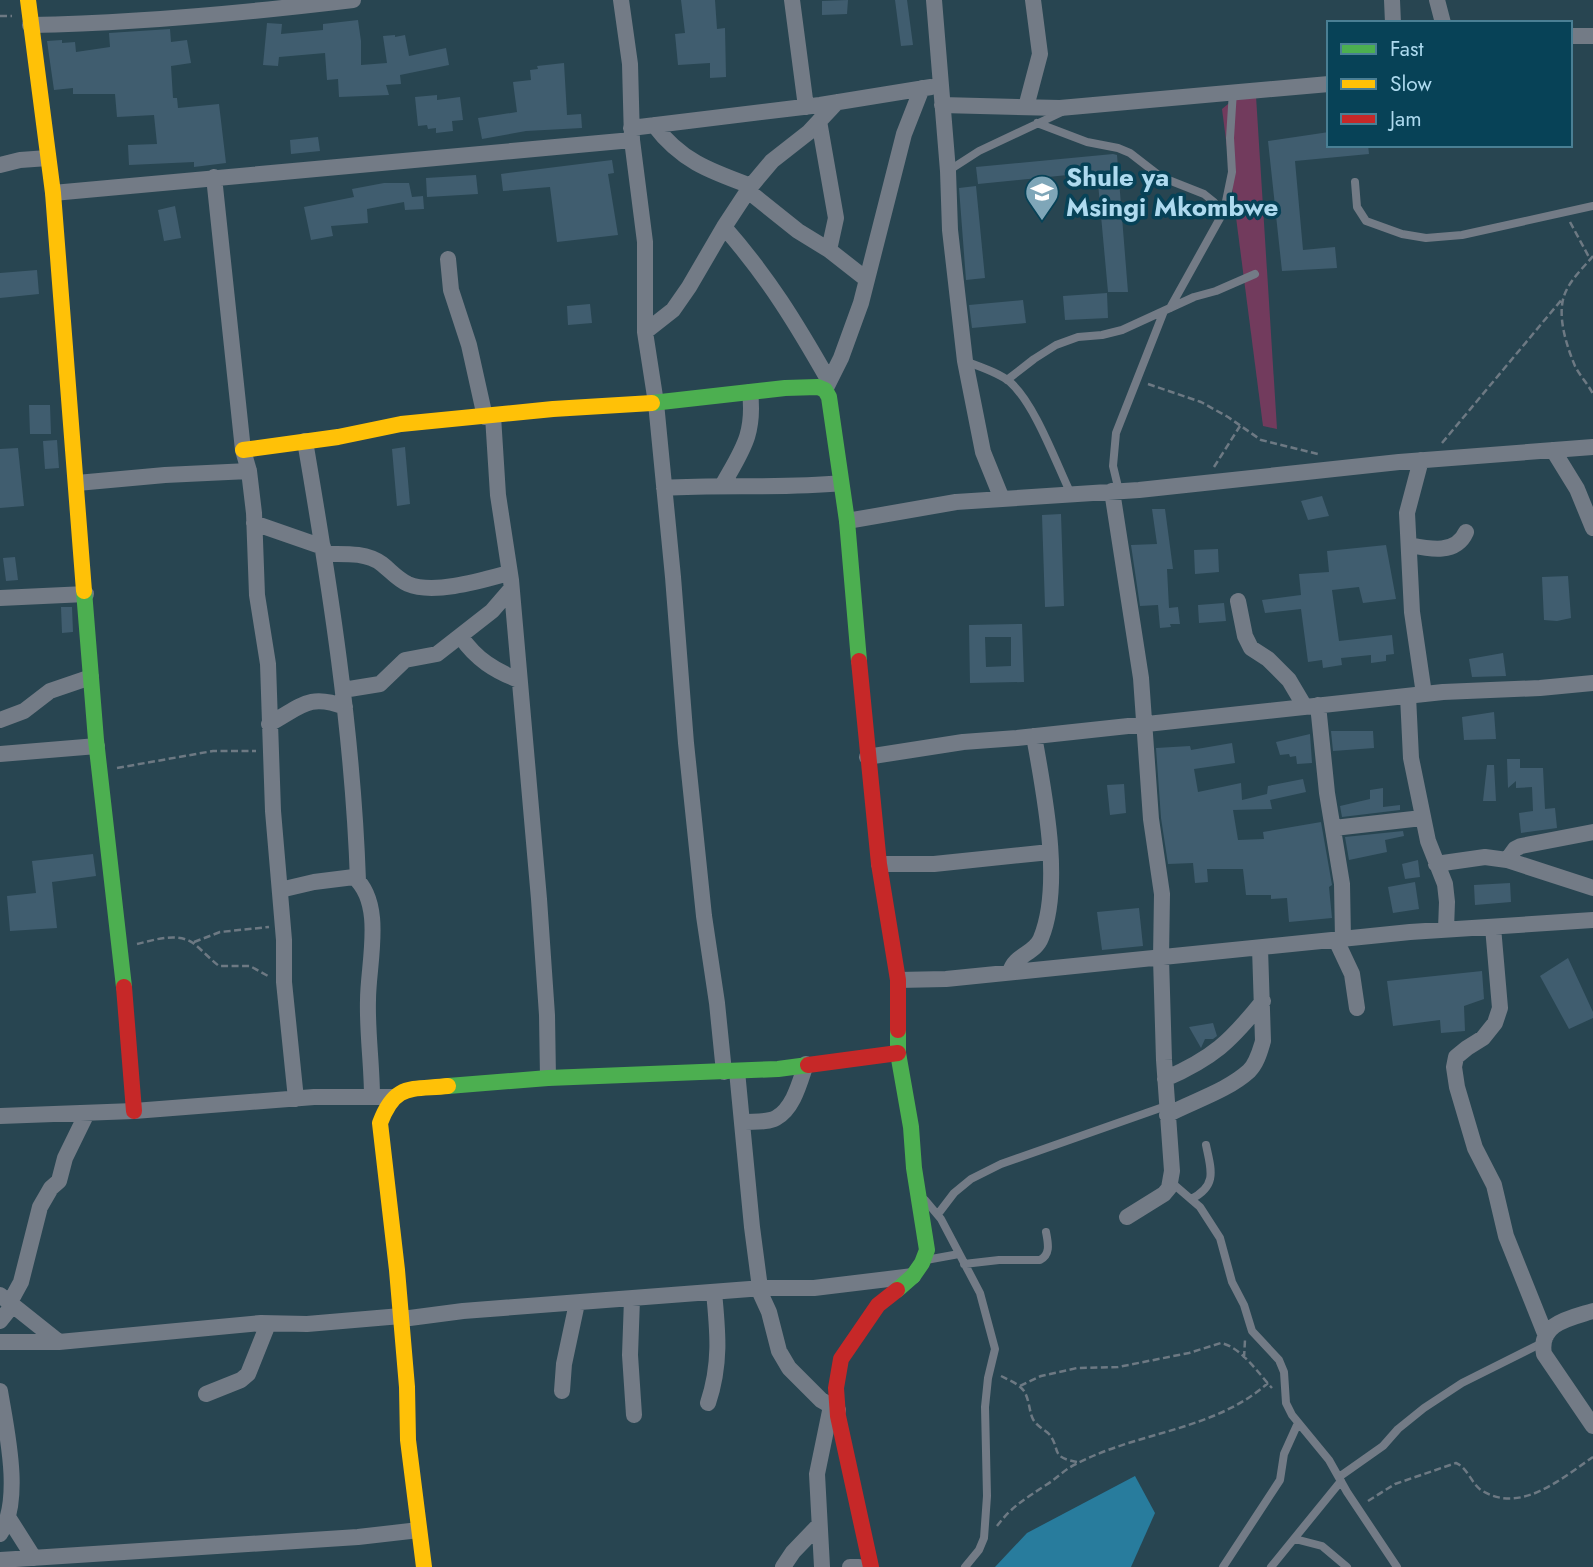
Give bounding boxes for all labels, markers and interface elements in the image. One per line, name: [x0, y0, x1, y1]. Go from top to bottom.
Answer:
legend: [1327, 21, 1572, 147]
text: Fast: [1390, 34, 1423, 64]
text: Slow: [1390, 69, 1432, 99]
text: Jam: [1387, 104, 1422, 134]
place label: Shule ya Msingi Mkombwe: [1066, 158, 1278, 226]
school or university icon: Shule ya Msingi Mkombwe: [1023, 173, 1061, 222]

